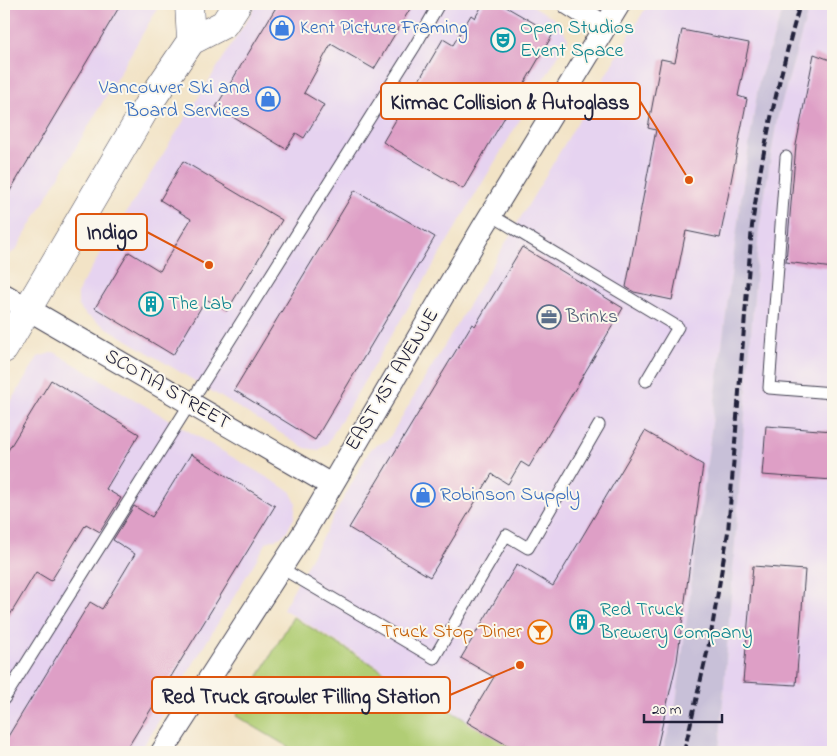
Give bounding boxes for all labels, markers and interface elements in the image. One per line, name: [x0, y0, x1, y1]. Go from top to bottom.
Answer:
place label: Kent Picture Framing: [300, 14, 468, 44]
place label: Open Studios Event Space: [520, 14, 634, 66]
shop icon: Kent Picture Framing: [269, 15, 295, 41]
theatre icon: Open Studios Event Space: [490, 27, 516, 53]
place label: Vancouver Ski and Board Services: [98, 74, 250, 126]
callout: Kirmac Collision & Autoglass: [381, 83, 640, 119]
shop icon: Vancouver Ski and Board Services: [255, 86, 281, 112]
text: Kirmac Collision & Autoglass: [391, 89, 630, 121]
callout: Indigo: [76, 214, 147, 250]
text: Indigo: [86, 219, 138, 251]
place label: The Lab: [168, 290, 232, 319]
building icon: The Lab: [138, 291, 164, 317]
street label: EAST 1ST AVENUE: [339, 303, 447, 457]
place label: Brinks: [565, 303, 618, 332]
office icon: Brinks: [536, 304, 562, 330]
street label: SCOTIA STREET: [99, 342, 235, 438]
place label: Robinson Supply: [440, 481, 580, 510]
shop icon: Robinson Supply: [410, 482, 436, 508]
place label: Red Truck Brewery Company: [599, 596, 753, 648]
building icon: Red Truck Brewery Company: [569, 609, 595, 635]
place label: Truck Stop Diner: [381, 618, 523, 647]
bar icon: Truck Stop Diner: [527, 619, 553, 645]
callout: Red Truck Growler Filling Station: [152, 677, 450, 713]
text: Red Truck Growler Filling Station: [162, 683, 440, 715]
scale bar: [644, 691, 722, 723]
text: 20 m: [652, 699, 682, 721]

